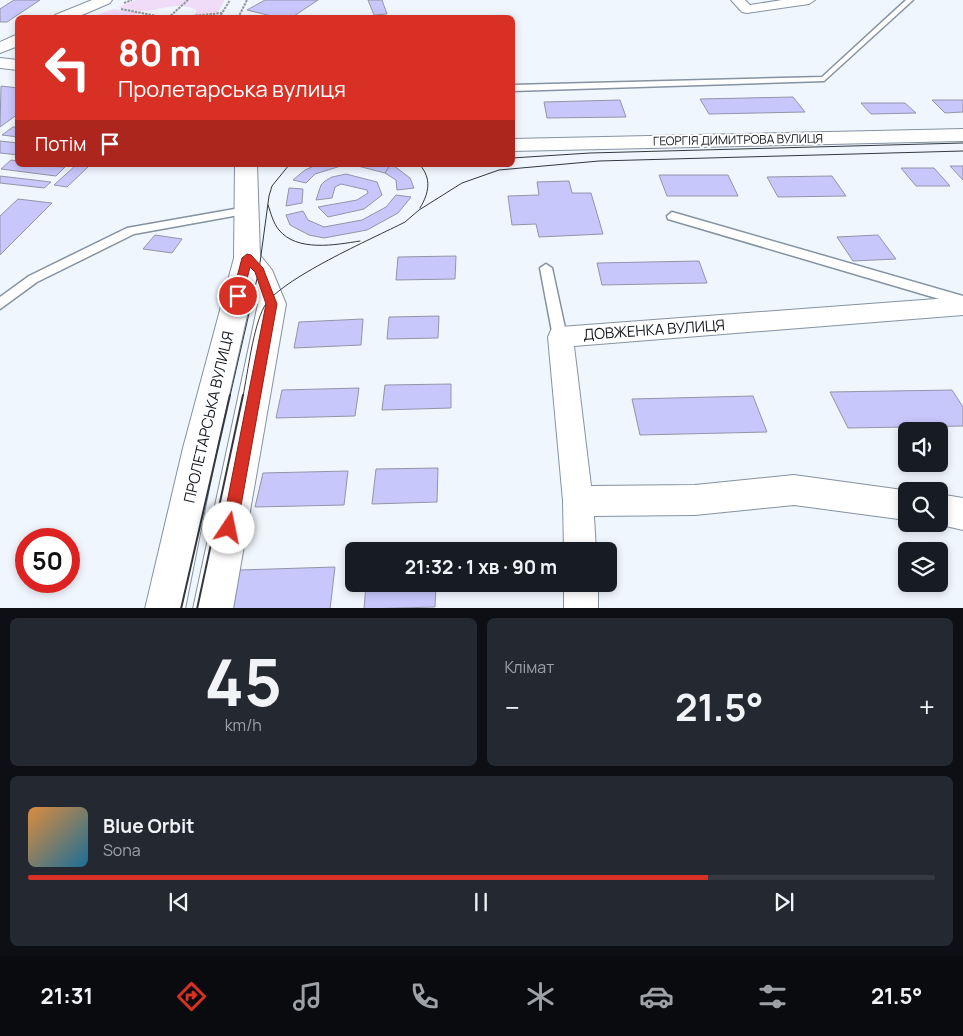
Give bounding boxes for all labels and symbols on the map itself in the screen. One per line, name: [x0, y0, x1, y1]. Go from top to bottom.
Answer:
street label: ГЕОРГІЯ ДИМИТРОВА ВУЛИЦЯ: [653, 130, 823, 149]
pin: [217, 275, 259, 317]
street label: ДОВЖЕНКА ВУЛИЦЯ: [582, 314, 726, 345]
street label: ПРОЛЕТАРСЬКА ВУЛИЦЯ: [179, 329, 238, 505]
position arrow: [202, 501, 254, 553]
speed limit sign: 50: [15, 528, 80, 593]

